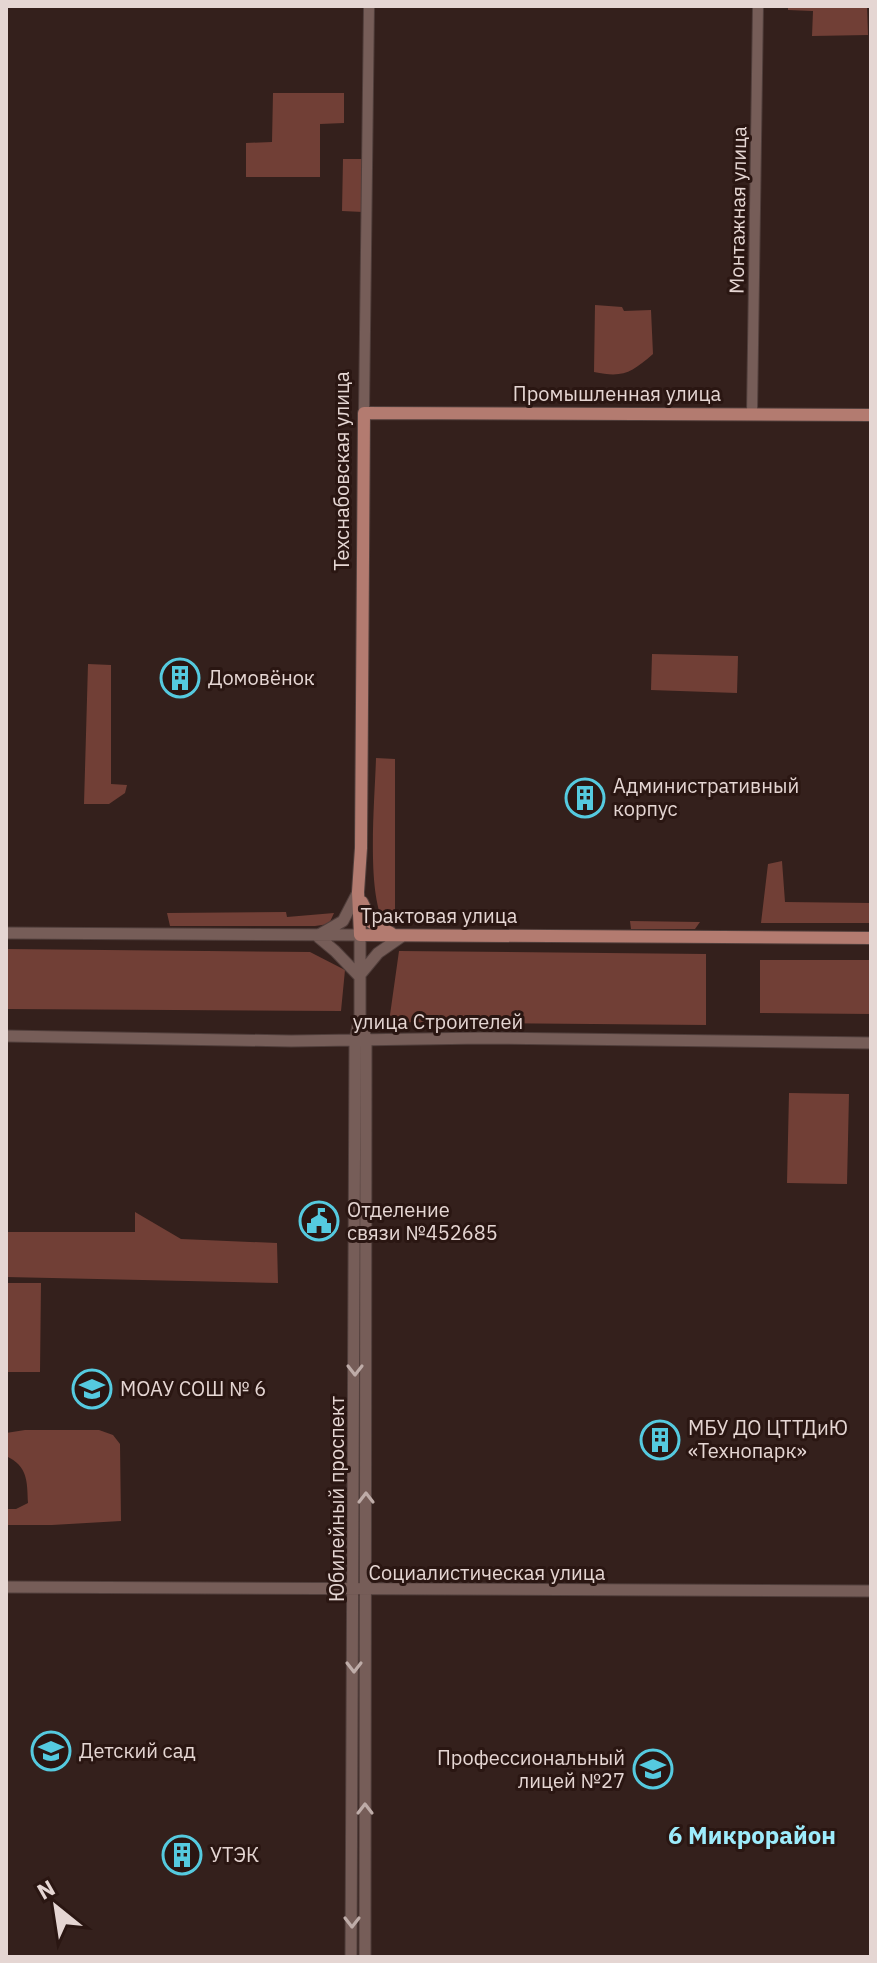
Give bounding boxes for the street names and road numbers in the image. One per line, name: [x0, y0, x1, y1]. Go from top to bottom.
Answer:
street label: Монтажная улица: [723, 126, 752, 294]
street label: Техснабовская улица: [328, 371, 355, 571]
street label: Промышленная улица: [513, 380, 721, 407]
street label: Трактовая улица: [361, 902, 518, 929]
street label: улица Строителей: [353, 1008, 523, 1035]
street label: Юбилейный проспект: [323, 1395, 350, 1602]
street label: Социалистическая улица: [369, 1559, 606, 1586]

